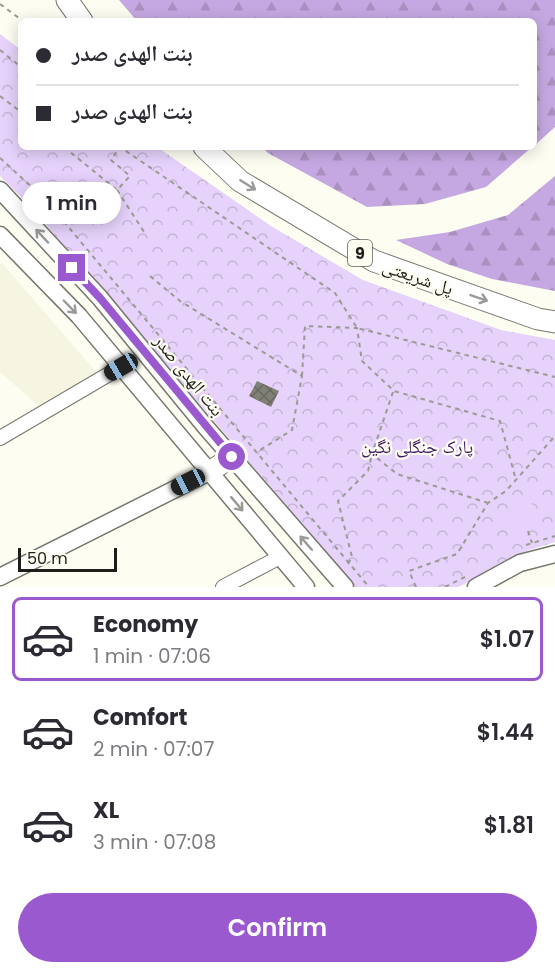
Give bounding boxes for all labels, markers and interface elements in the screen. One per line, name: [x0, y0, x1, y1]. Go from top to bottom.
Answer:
text: بنت الهدی صدر: [72, 38, 193, 69]
text: بنت الهدی صدر: [72, 96, 193, 127]
one-way arrow: [239, 180, 256, 192]
callout: 1 min: [22, 181, 122, 223]
text: 1 min: [46, 189, 97, 217]
one-way arrow: [35, 229, 49, 244]
road number: 9: [348, 240, 372, 266]
street label: پل شریعتی: [379, 253, 457, 301]
route end: [58, 254, 85, 281]
one-way arrow: [469, 294, 488, 305]
one-way arrow: [62, 300, 77, 315]
street label: بنت الهدی صدر: [148, 328, 230, 421]
car: [101, 350, 141, 384]
park label: پارک جنگلی نگین: [361, 434, 473, 459]
route start: [218, 443, 245, 470]
car: [168, 466, 208, 498]
one-way arrow: [230, 496, 243, 512]
one-way arrow: [299, 536, 313, 552]
scale bar: [18, 545, 117, 572]
text: 50 m: [27, 547, 68, 570]
text: Economy: [93, 609, 198, 640]
icon: car: [21, 612, 75, 666]
text: $1.07: [480, 624, 534, 655]
text: 1 min · 07:06: [93, 642, 211, 670]
text: Comfort: [93, 702, 187, 733]
icon: car: [21, 705, 75, 759]
text: $1.44: [477, 717, 534, 748]
text: 2 min · 07:07: [93, 735, 214, 763]
text: XL: [93, 795, 119, 826]
icon: car: [21, 798, 75, 852]
text: $1.81: [484, 810, 534, 841]
text: 3 min · 07:08: [93, 828, 216, 856]
button: Confirm: [18, 893, 537, 962]

